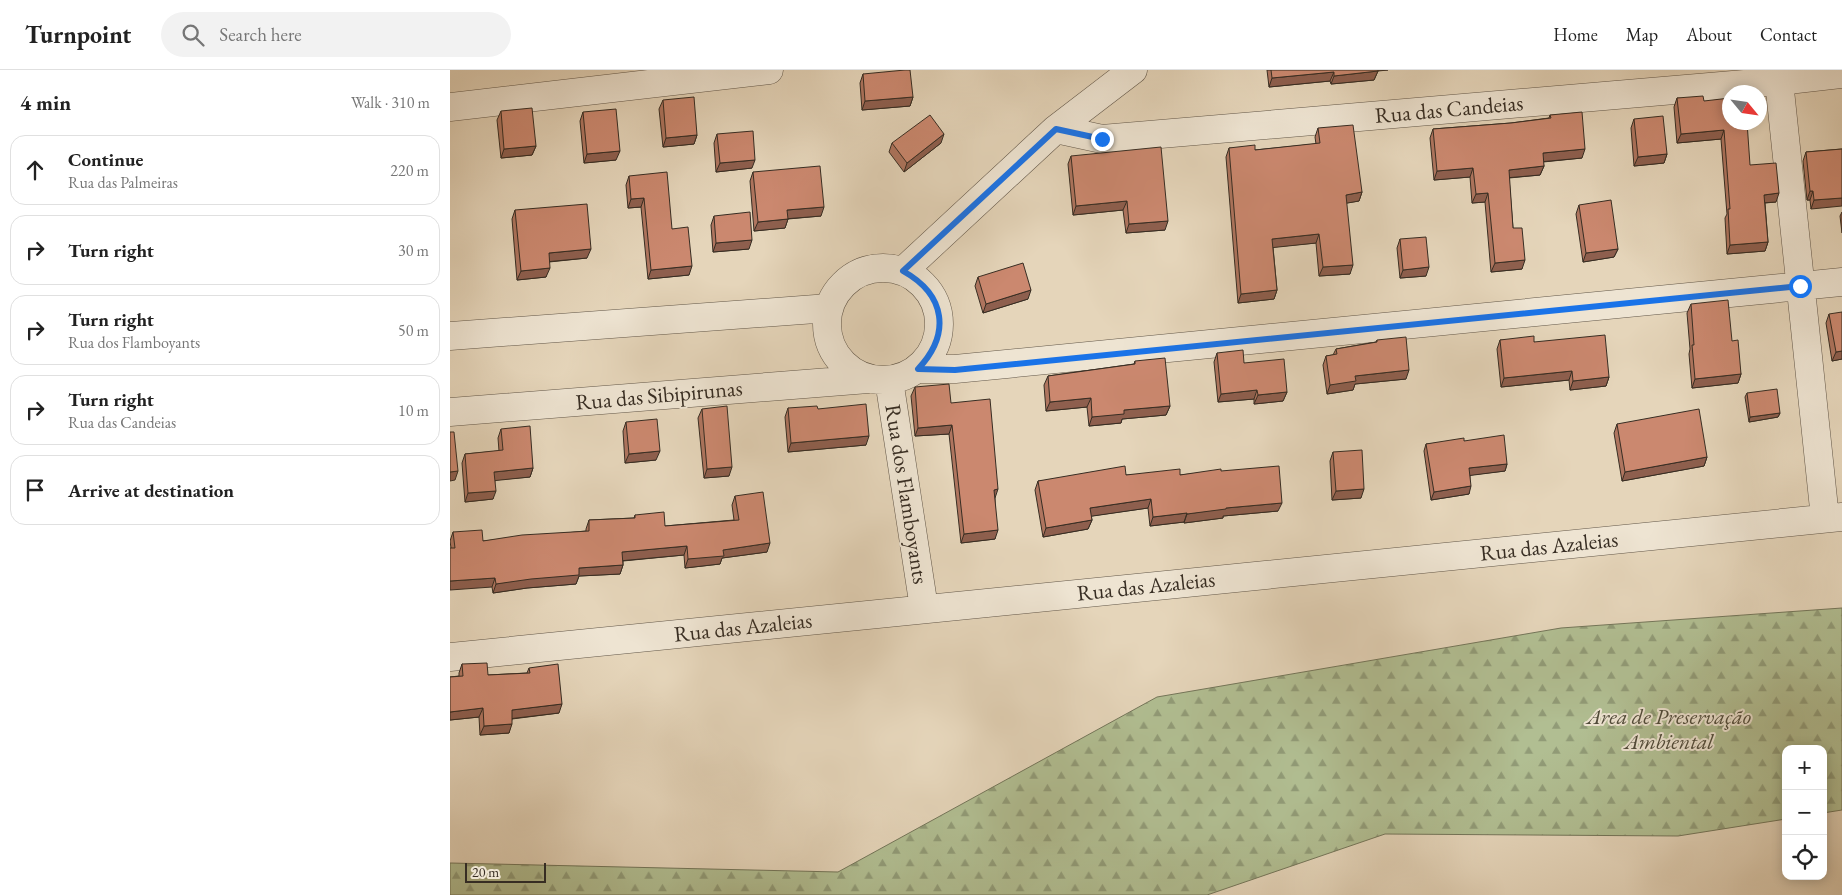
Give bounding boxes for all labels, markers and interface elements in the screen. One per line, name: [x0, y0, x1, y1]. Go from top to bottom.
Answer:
search box: [161, 12, 511, 57]
text: Turnpoint: [25, 19, 131, 50]
icon: search: [179, 21, 207, 49]
text: Search here: [219, 22, 302, 47]
text: Home: [1553, 23, 1598, 46]
text: Map: [1626, 23, 1658, 46]
text: About: [1686, 23, 1732, 46]
text: Contact: [1760, 23, 1817, 46]
north arrow: [1722, 85, 1767, 130]
street label: Rua das Candeias: [1374, 88, 1524, 130]
text: 4 min: [20, 89, 71, 116]
text: Walk · 310 m: [351, 92, 430, 113]
route end: [1091, 128, 1114, 151]
text: Continue: [68, 147, 143, 172]
icon: ahead: [21, 156, 49, 184]
text: 220 m: [390, 160, 429, 181]
text: Rua das Palmeiras: [68, 172, 178, 193]
icon: right: [21, 236, 49, 264]
text: Turn right: [68, 238, 154, 263]
text: 30 m: [398, 240, 429, 261]
route start: [1789, 275, 1812, 298]
text: Turn right: [68, 307, 154, 332]
icon: right: [21, 316, 49, 344]
text: 50 m: [398, 320, 429, 341]
text: Rua dos Flamboyants: [68, 332, 200, 353]
street label: Rua das Sibipirunas: [574, 373, 744, 417]
text: Turn right: [68, 387, 154, 412]
icon: right: [21, 396, 49, 424]
text: 10 m: [398, 400, 429, 421]
street label: Rua dos Flamboyants: [878, 402, 936, 586]
text: Rua das Candeias: [68, 412, 176, 433]
icon: arrive: [21, 476, 49, 504]
text: Arrive at destination: [68, 478, 234, 503]
street label: Rua das Azaleias: [1478, 524, 1620, 568]
street label: Rua das Azaleias: [1075, 564, 1217, 608]
street label: Rua das Azaleias: [672, 605, 814, 649]
park label: Area de Preservação Ambiental: [1585, 702, 1751, 756]
map controls: [1782, 745, 1827, 880]
button: +: [1782, 745, 1827, 790]
button: −: [1782, 790, 1827, 835]
button: locate: [1782, 835, 1827, 880]
scale bar: [465, 860, 546, 883]
text: 20 m: [472, 863, 499, 881]

